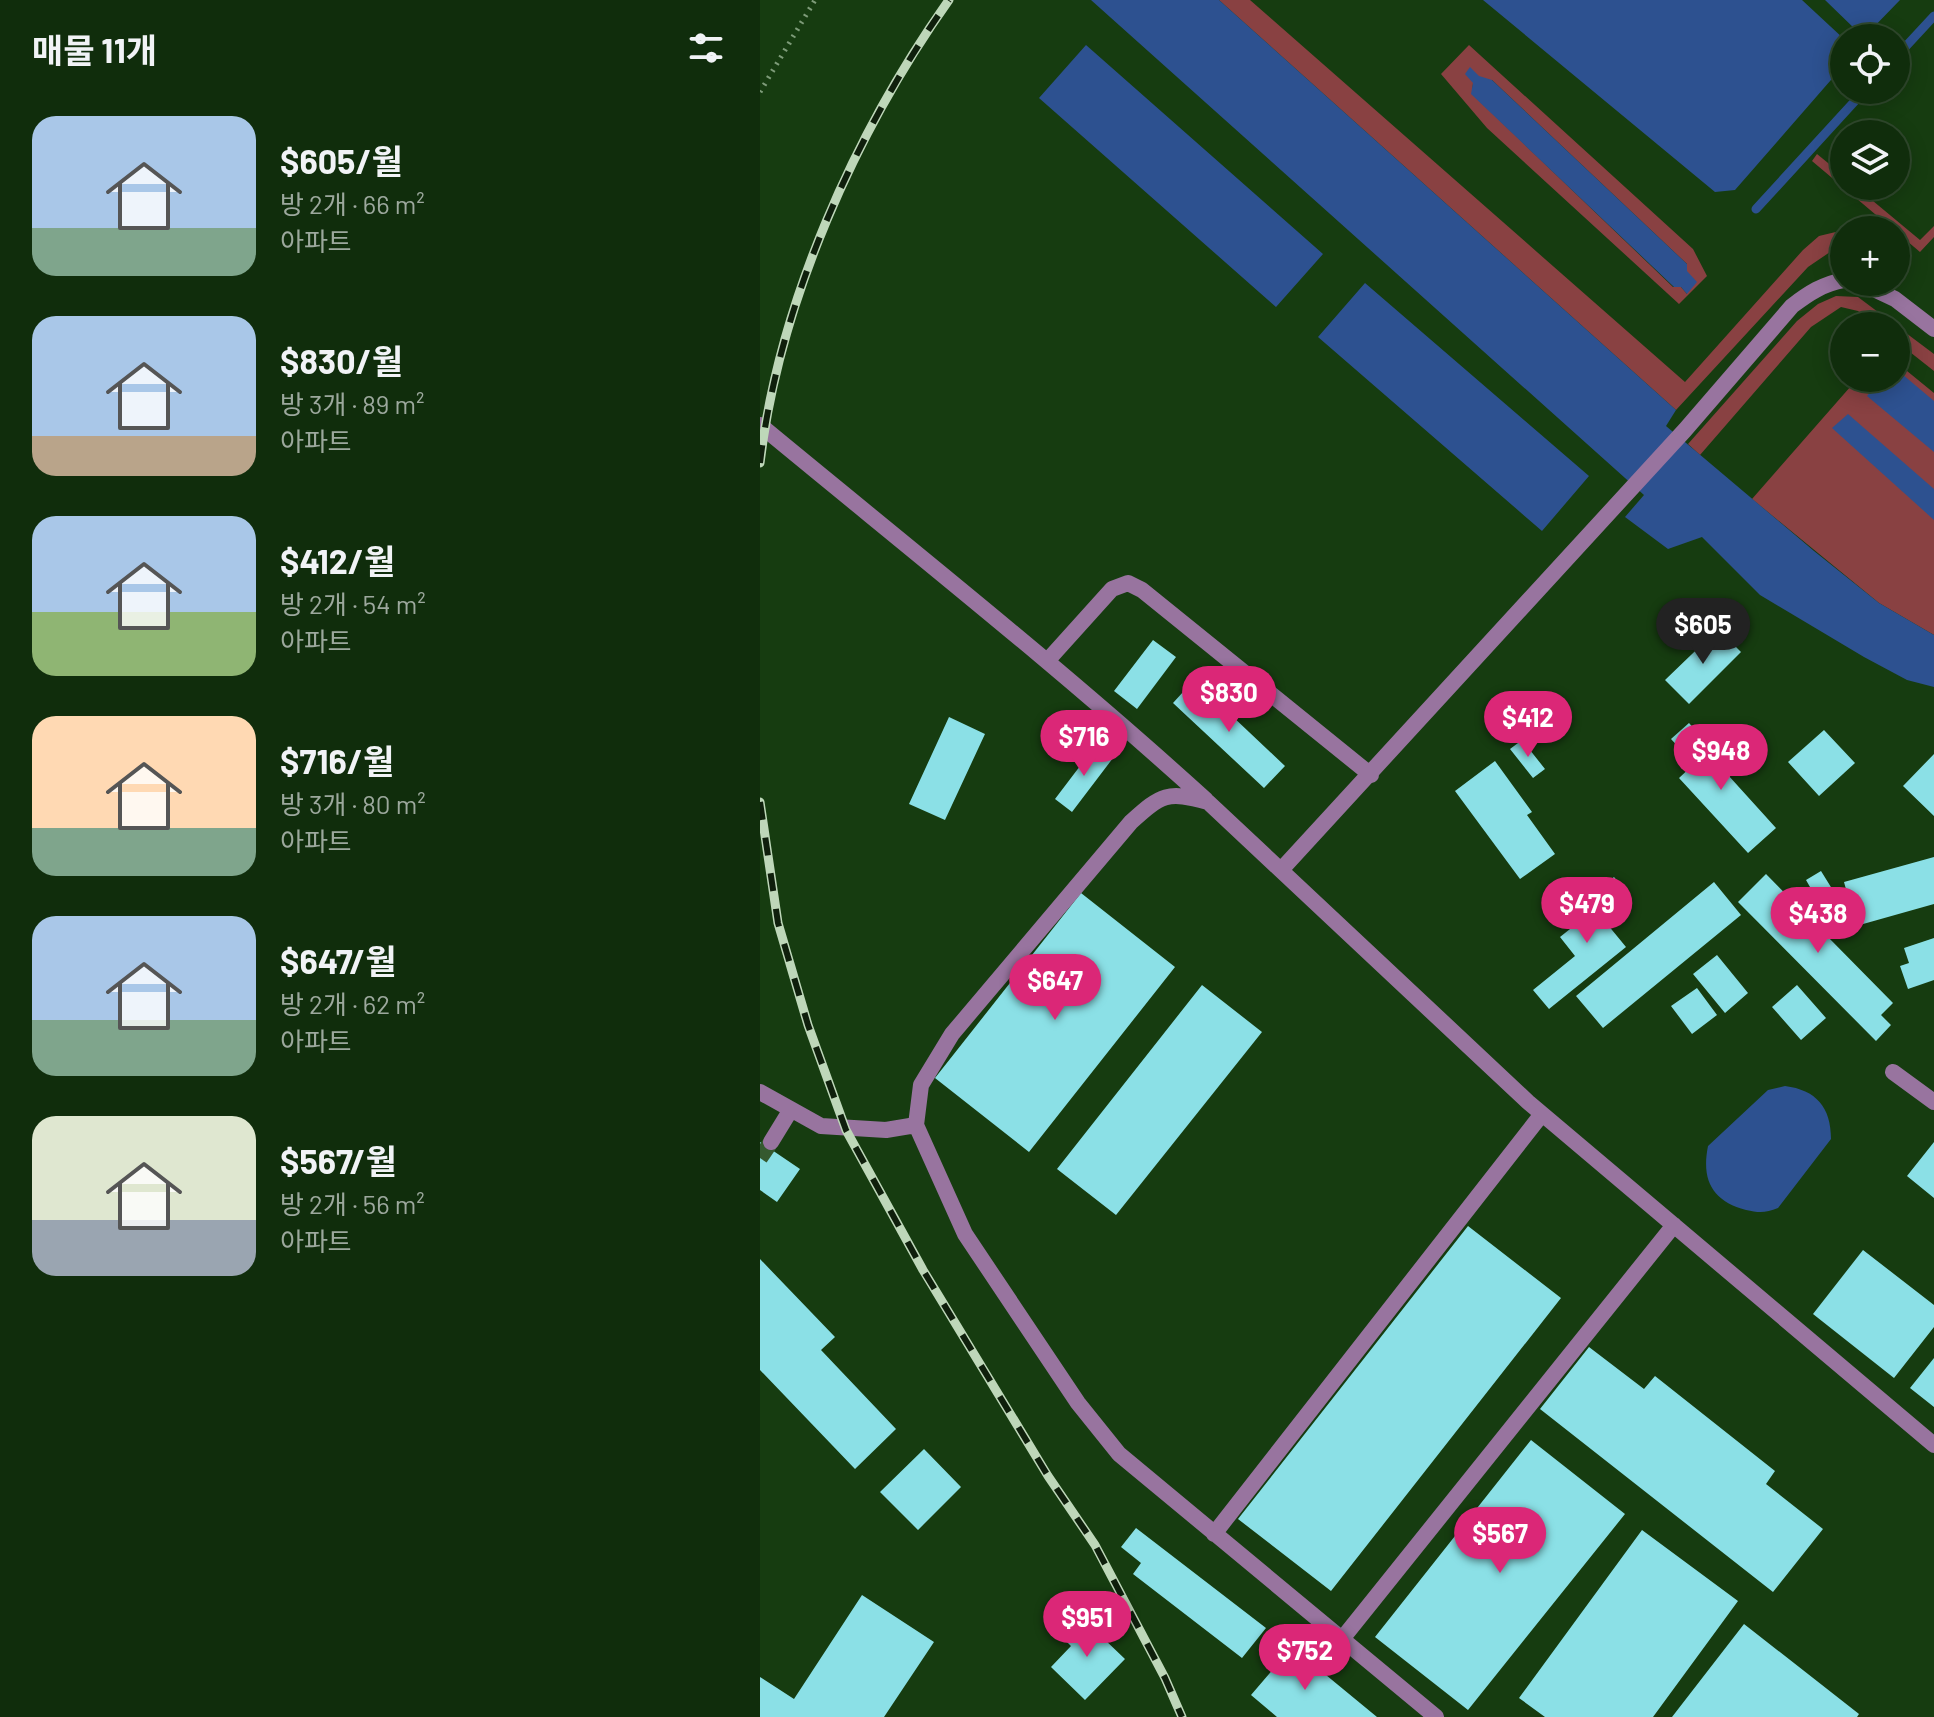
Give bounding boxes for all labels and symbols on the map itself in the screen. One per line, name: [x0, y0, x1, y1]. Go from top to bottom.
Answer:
pin: $605: [1656, 598, 1750, 666]
pin: $830: [1182, 666, 1276, 734]
pin: $412: [1481, 691, 1575, 759]
pin: $716: [1037, 710, 1131, 778]
pin: $948: [1674, 724, 1768, 792]
pin: $479: [1540, 877, 1634, 945]
pin: $438: [1771, 887, 1865, 955]
pin: $647: [1008, 954, 1102, 1022]
pin: $567: [1453, 1507, 1547, 1575]
pin: $951: [1040, 1591, 1134, 1659]
pin: $752: [1258, 1624, 1352, 1692]

